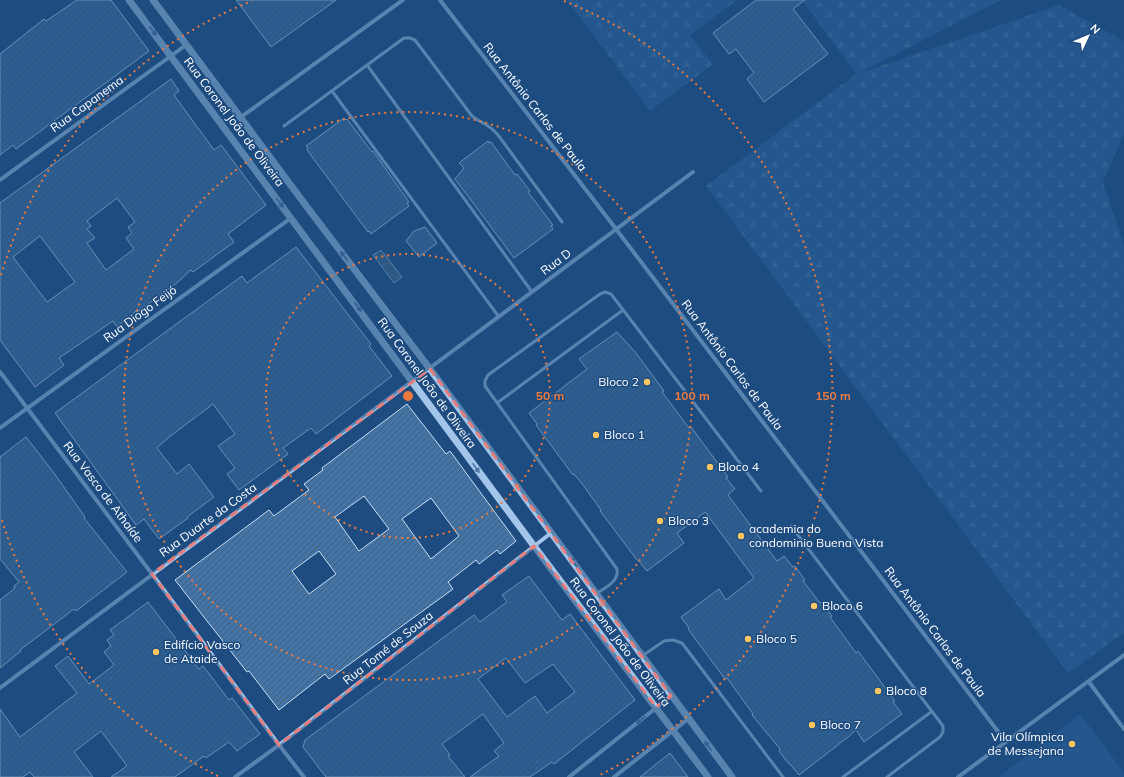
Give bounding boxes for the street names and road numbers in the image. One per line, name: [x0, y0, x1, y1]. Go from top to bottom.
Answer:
street label: Rua Antônio Carlos de Paula: [480, 39, 590, 174]
street label: Rua Coronel João de Oliveira: [181, 54, 288, 189]
street label: Rua Capanema: [47, 72, 126, 135]
street label: Rua D: [537, 245, 574, 278]
street label: Rua Diogo Feijó: [100, 282, 179, 345]
street label: Rua Antônio Carlos de Paula: [679, 297, 786, 433]
street label: Rua Coronel João de Oliveira: [375, 314, 480, 451]
street label: Rua Vasco de Athaíde: [60, 438, 146, 545]
street label: Rua Duarte da Costa: [156, 479, 259, 560]
street label: Rua Antônio Carlos de Paula: [882, 564, 989, 700]
street label: Rua Coronel João de Oliveira: [567, 574, 674, 709]
street label: Rua Tomé de Souza: [340, 608, 436, 688]

